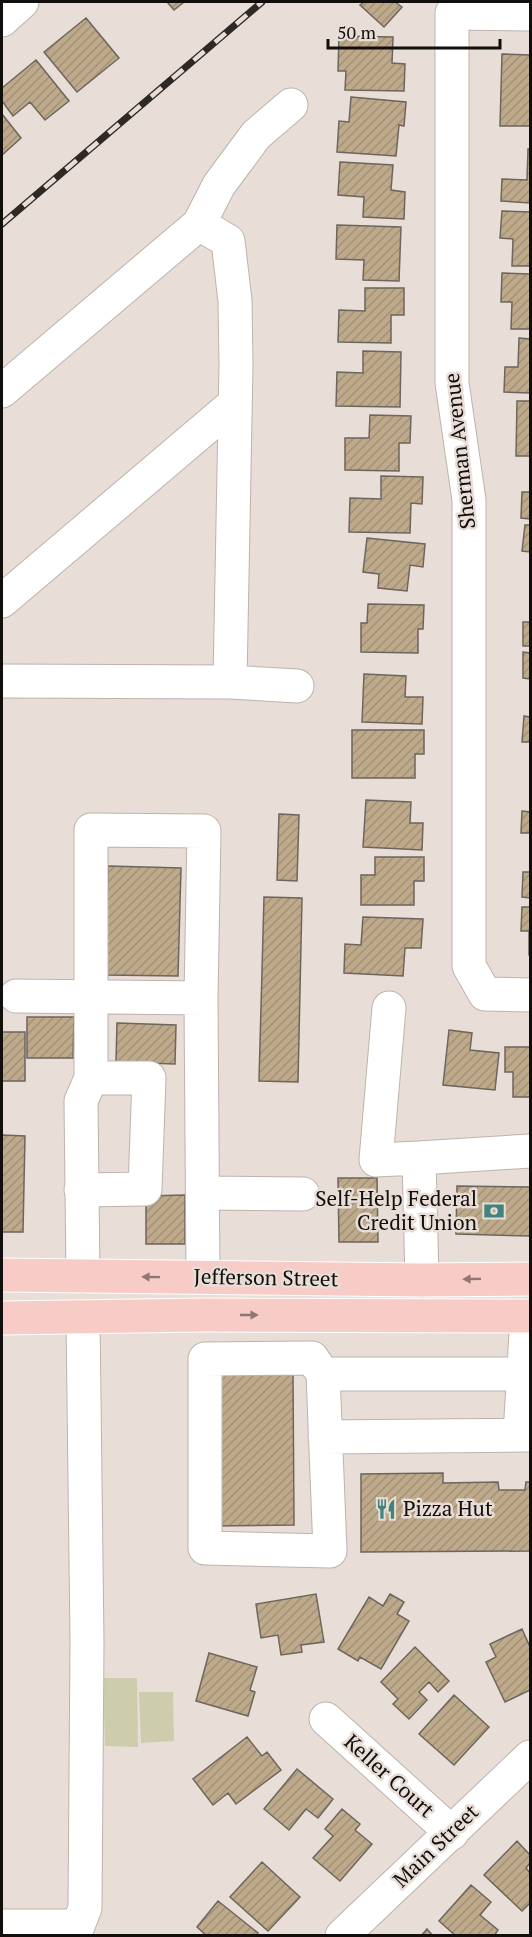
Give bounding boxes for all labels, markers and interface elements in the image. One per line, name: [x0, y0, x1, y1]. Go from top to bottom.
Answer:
scale bar: [328, 12, 500, 50]
text: 50 m: [337, 20, 377, 44]
street label: Sherman Avenue: [437, 372, 481, 531]
place label: Self-Help Federal Credit Union: [315, 1184, 478, 1236]
bank icon: Self-Help Federal Credit Union: [482, 1199, 506, 1223]
street label: Jefferson Street: [193, 1262, 339, 1292]
one-way arrow: [142, 1272, 161, 1282]
one-way arrow: [463, 1274, 482, 1284]
one-way arrow: [239, 1310, 258, 1320]
place label: Pizza Hut: [403, 1494, 493, 1522]
restaurant icon: Pizza Hut: [374, 1497, 398, 1521]
street label: Keller Court: [339, 1727, 441, 1823]
street label: Main Street: [386, 1797, 484, 1893]

